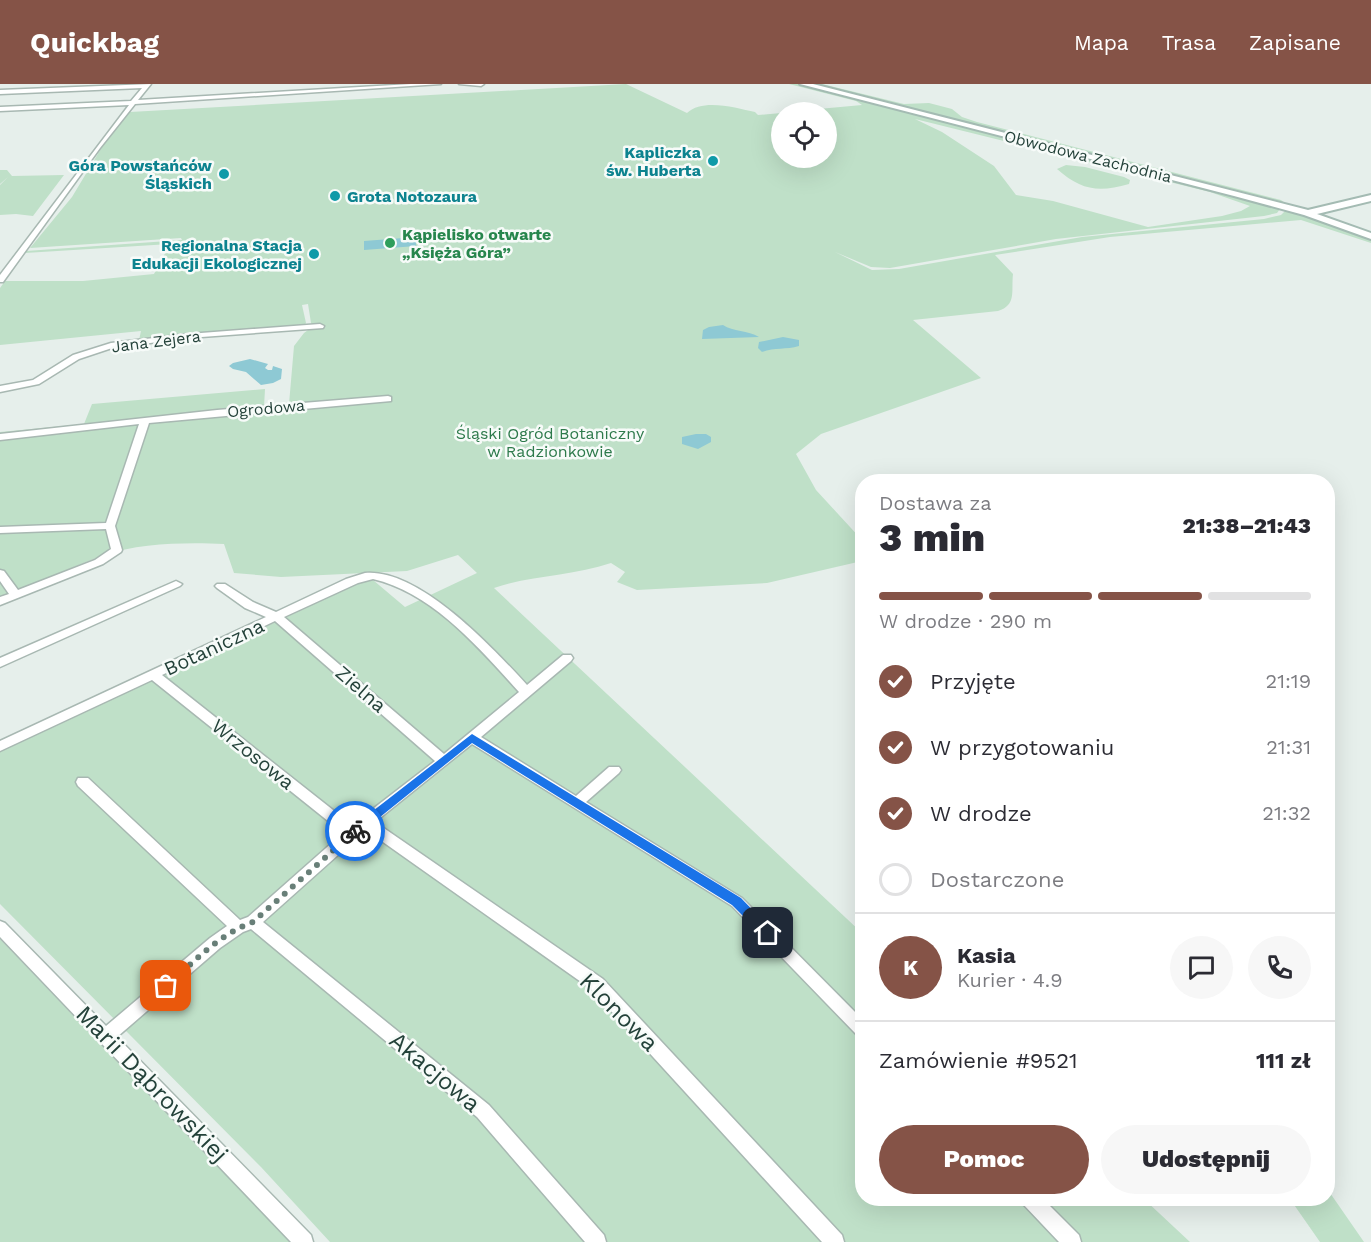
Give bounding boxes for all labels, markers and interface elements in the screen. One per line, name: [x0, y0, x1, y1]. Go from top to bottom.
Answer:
text: Quickbag: [30, 26, 159, 59]
text: Mapa: [1074, 30, 1129, 55]
text: Trasa: [1162, 30, 1216, 55]
text: Zapisane: [1249, 30, 1341, 55]
map controls: [771, 102, 837, 168]
button: locate: [771, 102, 837, 168]
street label: Obwodowa Zachodnia: [1002, 126, 1174, 187]
place label: Kapliczka św. Huberta: [606, 143, 702, 180]
marker: Kapliczka św. Huberta: [706, 154, 720, 168]
place label: Góra Powstańców Śląskich: [69, 156, 213, 193]
marker: Góra Powstańców Śląskich: [217, 167, 231, 181]
place label: Grota Notozaura: [347, 187, 478, 206]
marker: Grota Notozaura: [328, 189, 342, 203]
place label: Kąpielisko otwarte „Księża Góra”: [402, 225, 551, 262]
place label: Regionalna Stacja Edukacji Ekologicznej: [131, 236, 303, 273]
marker: Kąpielisko otwarte „Księża Góra”: [383, 236, 397, 250]
marker: Regionalna Stacja Edukacji Ekologicznej: [307, 247, 321, 261]
street label: Jana Zejera: [110, 327, 202, 356]
street label: Ogrodowa: [226, 396, 306, 421]
park label: Śląski Ogród Botaniczny w Radzionkowie: [456, 424, 645, 461]
text: Dostawa za: [879, 491, 992, 515]
text: 21:38–21:43: [1183, 513, 1311, 538]
text: 3 min: [879, 515, 985, 560]
text: W drodze · 290 m: [879, 609, 1052, 633]
street label: Botaniczna: [160, 613, 268, 681]
street label: Zielna: [331, 660, 391, 718]
icon: check: [879, 665, 912, 698]
text: Przyjęte: [930, 669, 1016, 694]
text: 21:19: [1265, 669, 1311, 693]
street label: Wrzosowa: [207, 713, 299, 795]
icon: check: [879, 731, 912, 764]
text: W przygotowaniu: [930, 735, 1114, 760]
text: 21:31: [1266, 735, 1311, 759]
icon: check: [879, 797, 912, 830]
courier: [325, 801, 385, 861]
text: W drodze: [930, 801, 1032, 826]
text: 21:32: [1262, 801, 1311, 825]
icon: bike: [339, 815, 372, 848]
text: Dostarczone: [930, 867, 1064, 892]
pin: [742, 907, 793, 958]
icon: home: [751, 916, 784, 949]
button: chat: [1170, 936, 1233, 999]
button: phone: [1248, 936, 1311, 999]
text: Kasia: [957, 943, 1016, 968]
text: K: [903, 955, 918, 980]
pin: [140, 960, 191, 1011]
street label: Klonowa: [574, 967, 664, 1057]
text: Kurier · 4.9: [957, 968, 1063, 992]
icon: bag: [149, 969, 182, 1002]
street label: Marii Dąbrowskiej: [70, 1000, 234, 1168]
street label: Akacjowa: [384, 1026, 486, 1118]
text: Zamówienie #9521: [879, 1048, 1078, 1073]
text: 111 zł: [1256, 1048, 1311, 1073]
button: Pomoc: [879, 1125, 1089, 1194]
button: Udostępnij: [1101, 1125, 1311, 1194]

